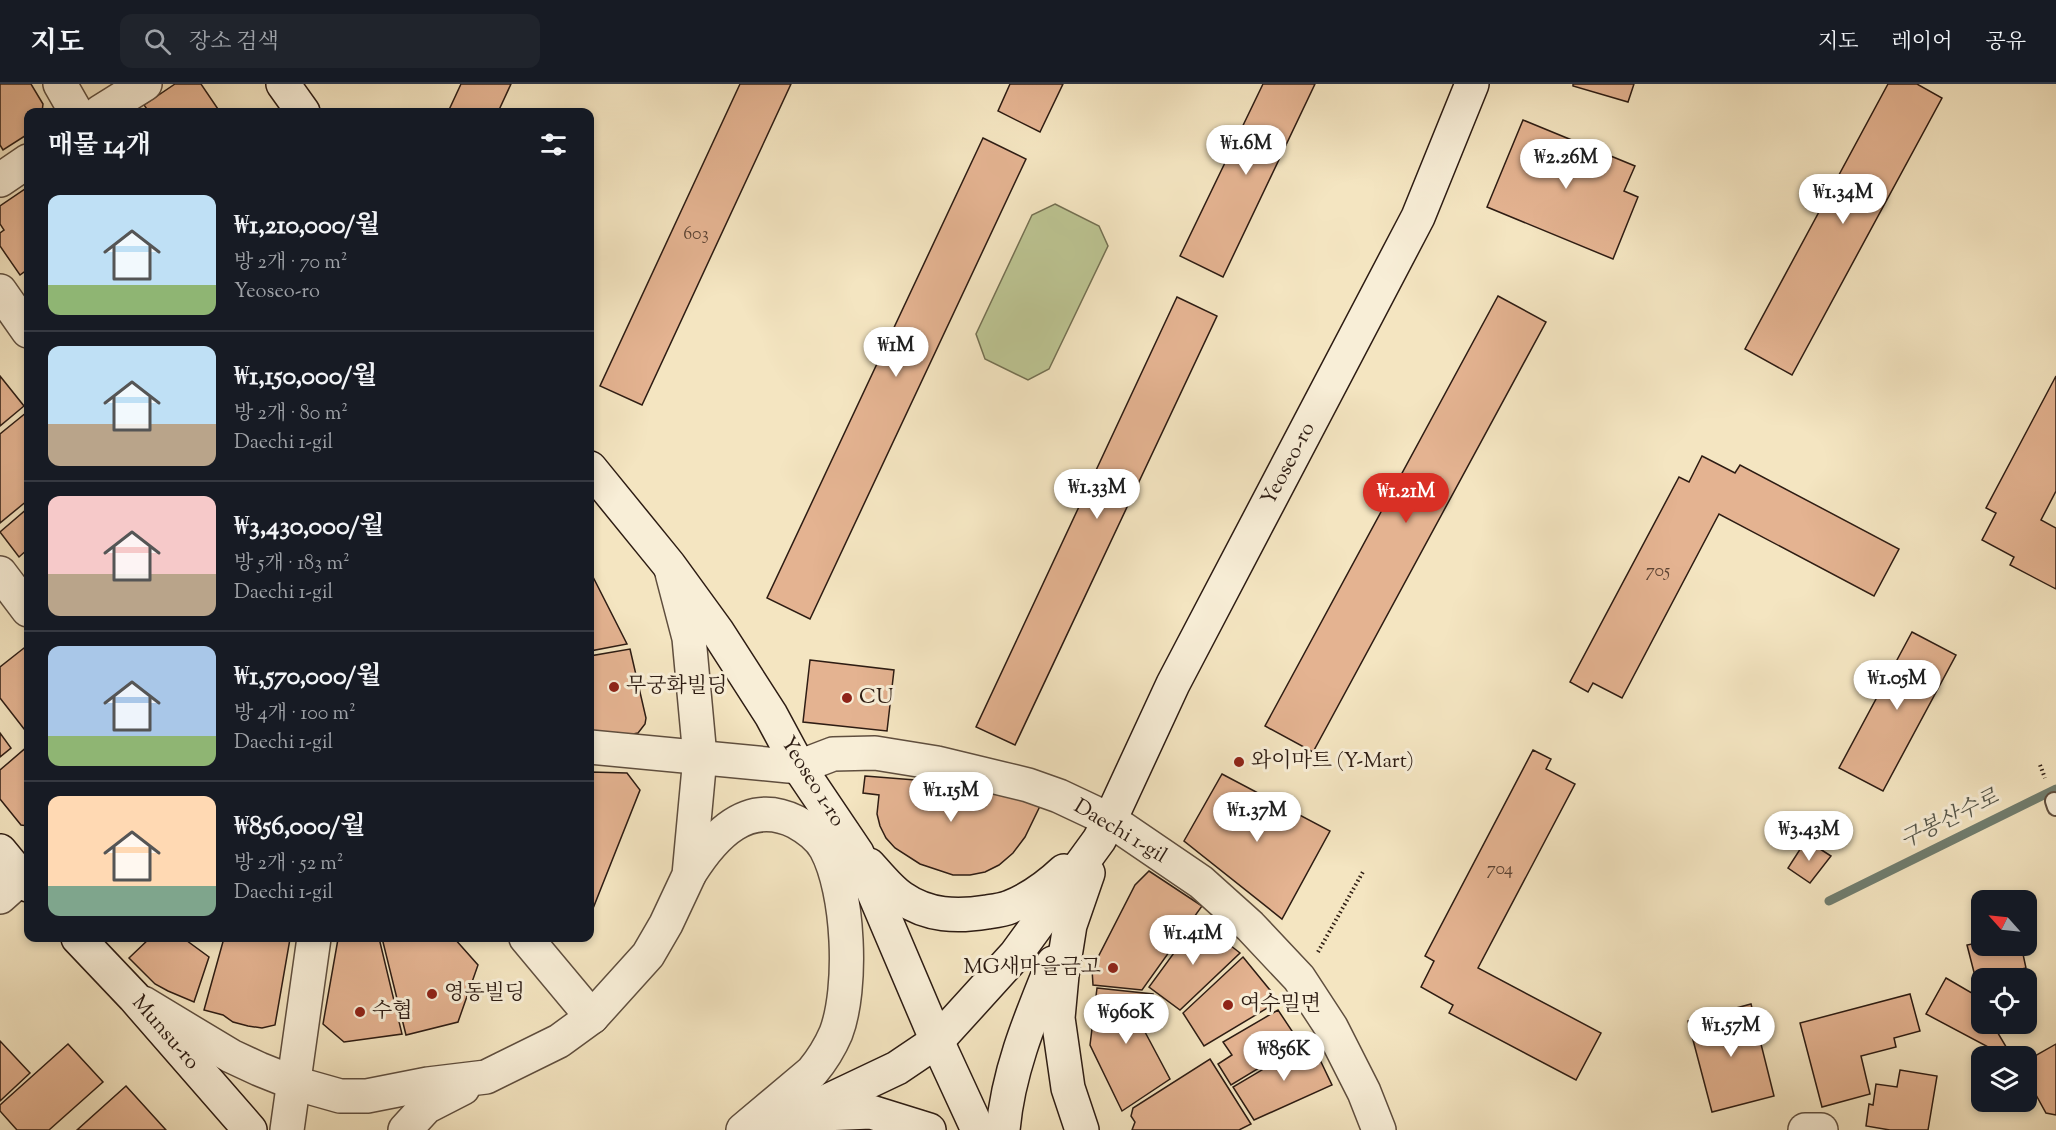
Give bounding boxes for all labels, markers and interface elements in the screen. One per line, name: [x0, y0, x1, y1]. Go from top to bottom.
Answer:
search box: [120, 14, 540, 68]
text: 지도: [30, 24, 84, 64]
icon: search: [141, 25, 174, 58]
text: 장소 검색: [189, 27, 279, 59]
text: 지도: [1818, 28, 1859, 58]
text: 레이어: [1892, 28, 1952, 58]
text: 공유: [1985, 28, 2026, 58]
pin: ₩1.6M: [1204, 125, 1288, 176]
text: 매물 14개: [48, 128, 151, 165]
icon: filters: [537, 128, 570, 161]
text: ₩1.6M: [1220, 130, 1272, 159]
pin: ₩2.26M: [1517, 139, 1615, 190]
text: ₩2.26M: [1534, 144, 1598, 173]
pin: ₩1.34M: [1794, 174, 1892, 225]
text: ₩1.34M: [1813, 179, 1873, 208]
text: ₩1,210,000/월: [234, 208, 380, 245]
icon: home: [96, 219, 168, 291]
house number: 603: [683, 222, 709, 248]
text: 방 2개 · 70 m²: [234, 249, 348, 278]
text: Yeoseo-ro: [234, 278, 320, 307]
pin: ₩1M: [867, 327, 925, 378]
text: ₩1M: [878, 332, 914, 361]
text: ₩1,150,000/월: [234, 359, 377, 396]
icon: home: [96, 370, 168, 442]
text: 방 2개 · 80 m²: [234, 400, 348, 429]
street label: Yeoseo-ro: [1255, 417, 1323, 511]
text: Daechi 1-gil: [234, 429, 333, 458]
pin: ₩1.33M: [1048, 469, 1146, 520]
pin: ₩1.21M: [1357, 473, 1455, 524]
text: ₩1.33M: [1068, 474, 1126, 503]
text: ₩1.21M: [1377, 478, 1435, 507]
text: ₩3,430,000/월: [234, 509, 384, 546]
icon: home: [96, 520, 168, 592]
text: 방 5개 · 183 m²: [234, 550, 350, 579]
house number: 705: [1646, 559, 1670, 585]
text: Daechi 1-gil: [234, 579, 333, 608]
text: ₩1,570,000/월: [234, 659, 381, 696]
pin: ₩1.05M: [1848, 660, 1946, 711]
text: ₩1.05M: [1868, 665, 1926, 694]
icon: home: [96, 670, 168, 742]
place label: 무궁화빌딩: [626, 672, 727, 702]
marker: 무궁화빌딩: [607, 680, 621, 694]
place label: CU: [859, 683, 893, 713]
marker: CU: [840, 691, 854, 705]
text: 방 4개 · 100 m²: [234, 700, 356, 729]
text: Daechi 1-gil: [234, 729, 333, 758]
street label: Yeoseo 1-ro: [772, 731, 852, 833]
place label: 와이마트 (Y-Mart): [1251, 747, 1414, 777]
marker: 와이마트 (Y-Mart): [1232, 755, 1246, 769]
pin: ₩1.15M: [902, 772, 1000, 823]
text: ₩1.15M: [923, 777, 979, 806]
water label: 구봉산수로: [1895, 782, 2005, 858]
street label: Daechi 1-gil: [1068, 792, 1172, 872]
pin: ₩1.37M: [1208, 792, 1306, 843]
text: ₩1.37M: [1227, 797, 1287, 826]
text: ₩856,000/월: [234, 809, 365, 846]
pin: ₩3.43M: [1760, 811, 1858, 862]
text: ₩3.43M: [1778, 816, 1840, 845]
icon: home: [96, 820, 168, 892]
text: 방 2개 · 52 m²: [234, 850, 344, 879]
house number: 704: [1487, 857, 1513, 883]
text: Daechi 1-gil: [234, 879, 333, 908]
north arrow: [1971, 890, 2037, 956]
map controls: [1971, 890, 2037, 1112]
pin: ₩1.41M: [1144, 915, 1242, 966]
text: ₩1.41M: [1164, 920, 1222, 949]
place label: MG새마을금고: [963, 953, 1101, 983]
marker: MG새마을금고: [1106, 961, 1120, 975]
button: locate: [1971, 968, 2037, 1034]
place label: 영동빌딩: [444, 979, 525, 1009]
marker: 영동빌딩: [425, 987, 439, 1001]
street label: Munsu-ro: [124, 989, 206, 1077]
place label: 여수밀면: [1240, 990, 1321, 1020]
pin: ₩960K: [1084, 994, 1168, 1045]
place label: 수협: [372, 997, 413, 1027]
marker: 여수밀면: [1221, 998, 1235, 1012]
text: ₩960K: [1098, 999, 1154, 1028]
marker: 수협: [353, 1005, 367, 1019]
pin: ₩1.57M: [1682, 1007, 1780, 1058]
text: ₩1.57M: [1702, 1012, 1760, 1041]
pin: ₩856K: [1242, 1031, 1326, 1082]
text: ₩856K: [1257, 1036, 1311, 1065]
button: layers: [1971, 1046, 2037, 1112]

